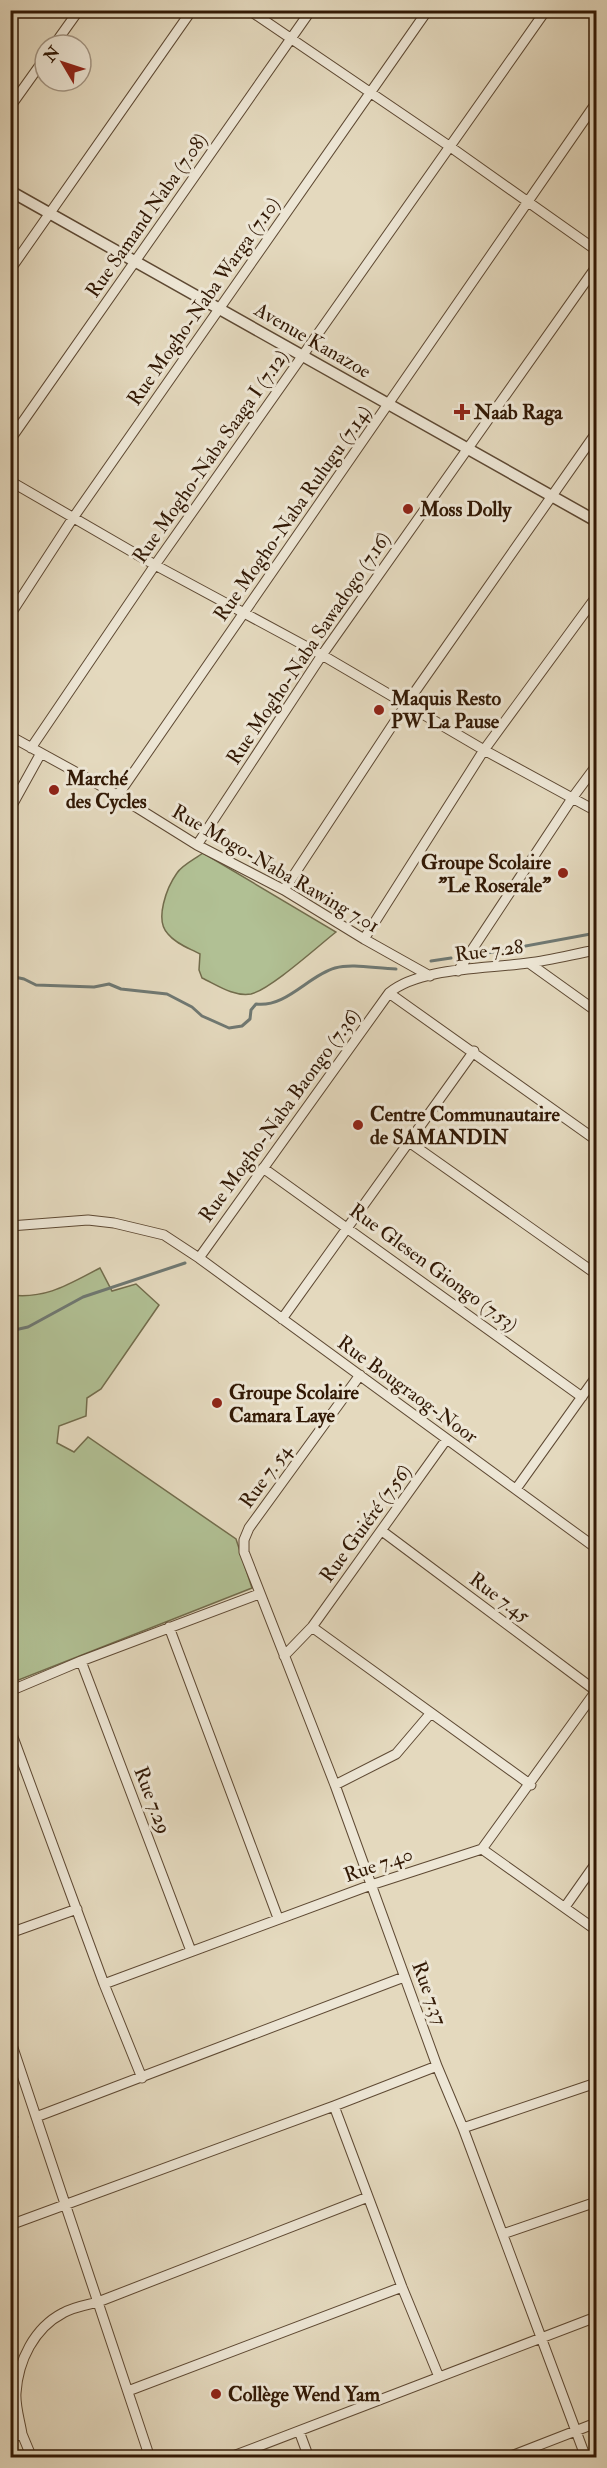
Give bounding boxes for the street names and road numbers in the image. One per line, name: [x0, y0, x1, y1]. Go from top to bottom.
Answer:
street label: Rue Samand Naba (7.08): [80, 128, 213, 303]
street label: Rue Mogho-Naba Warga (7.10): [122, 192, 285, 411]
street label: Avenue Kanazoe: [249, 296, 376, 384]
street label: Rue Mogho-Naba Saaga I (7.12): [127, 345, 294, 568]
street label: Rue Mogho-Naba Rulugu (7.14): [208, 401, 377, 626]
street label: Rue Mogho-Naba Sawadogo (7.16): [221, 527, 396, 769]
street label: Rue Mogo-Naba Rawing 7.01: [167, 799, 384, 938]
street label: Rue 7.28: [453, 934, 525, 967]
street label: Rue Mogho-Naba Baongo (7.36): [193, 1004, 365, 1227]
street label: Rue Glesen Giongo (7.53): [345, 1198, 523, 1337]
street label: Rue Bougraog-Noor: [333, 1330, 483, 1449]
street label: Rue 7. 54: [234, 1438, 298, 1513]
street label: Rue Guiéré (7.56): [314, 1459, 417, 1587]
street label: Rue 7.45: [464, 1566, 535, 1628]
street label: Rue 7.29: [128, 1763, 177, 1837]
street label: Rue 7.40: [341, 1841, 416, 1888]
street label: Rue 7.37: [406, 1958, 453, 2029]

